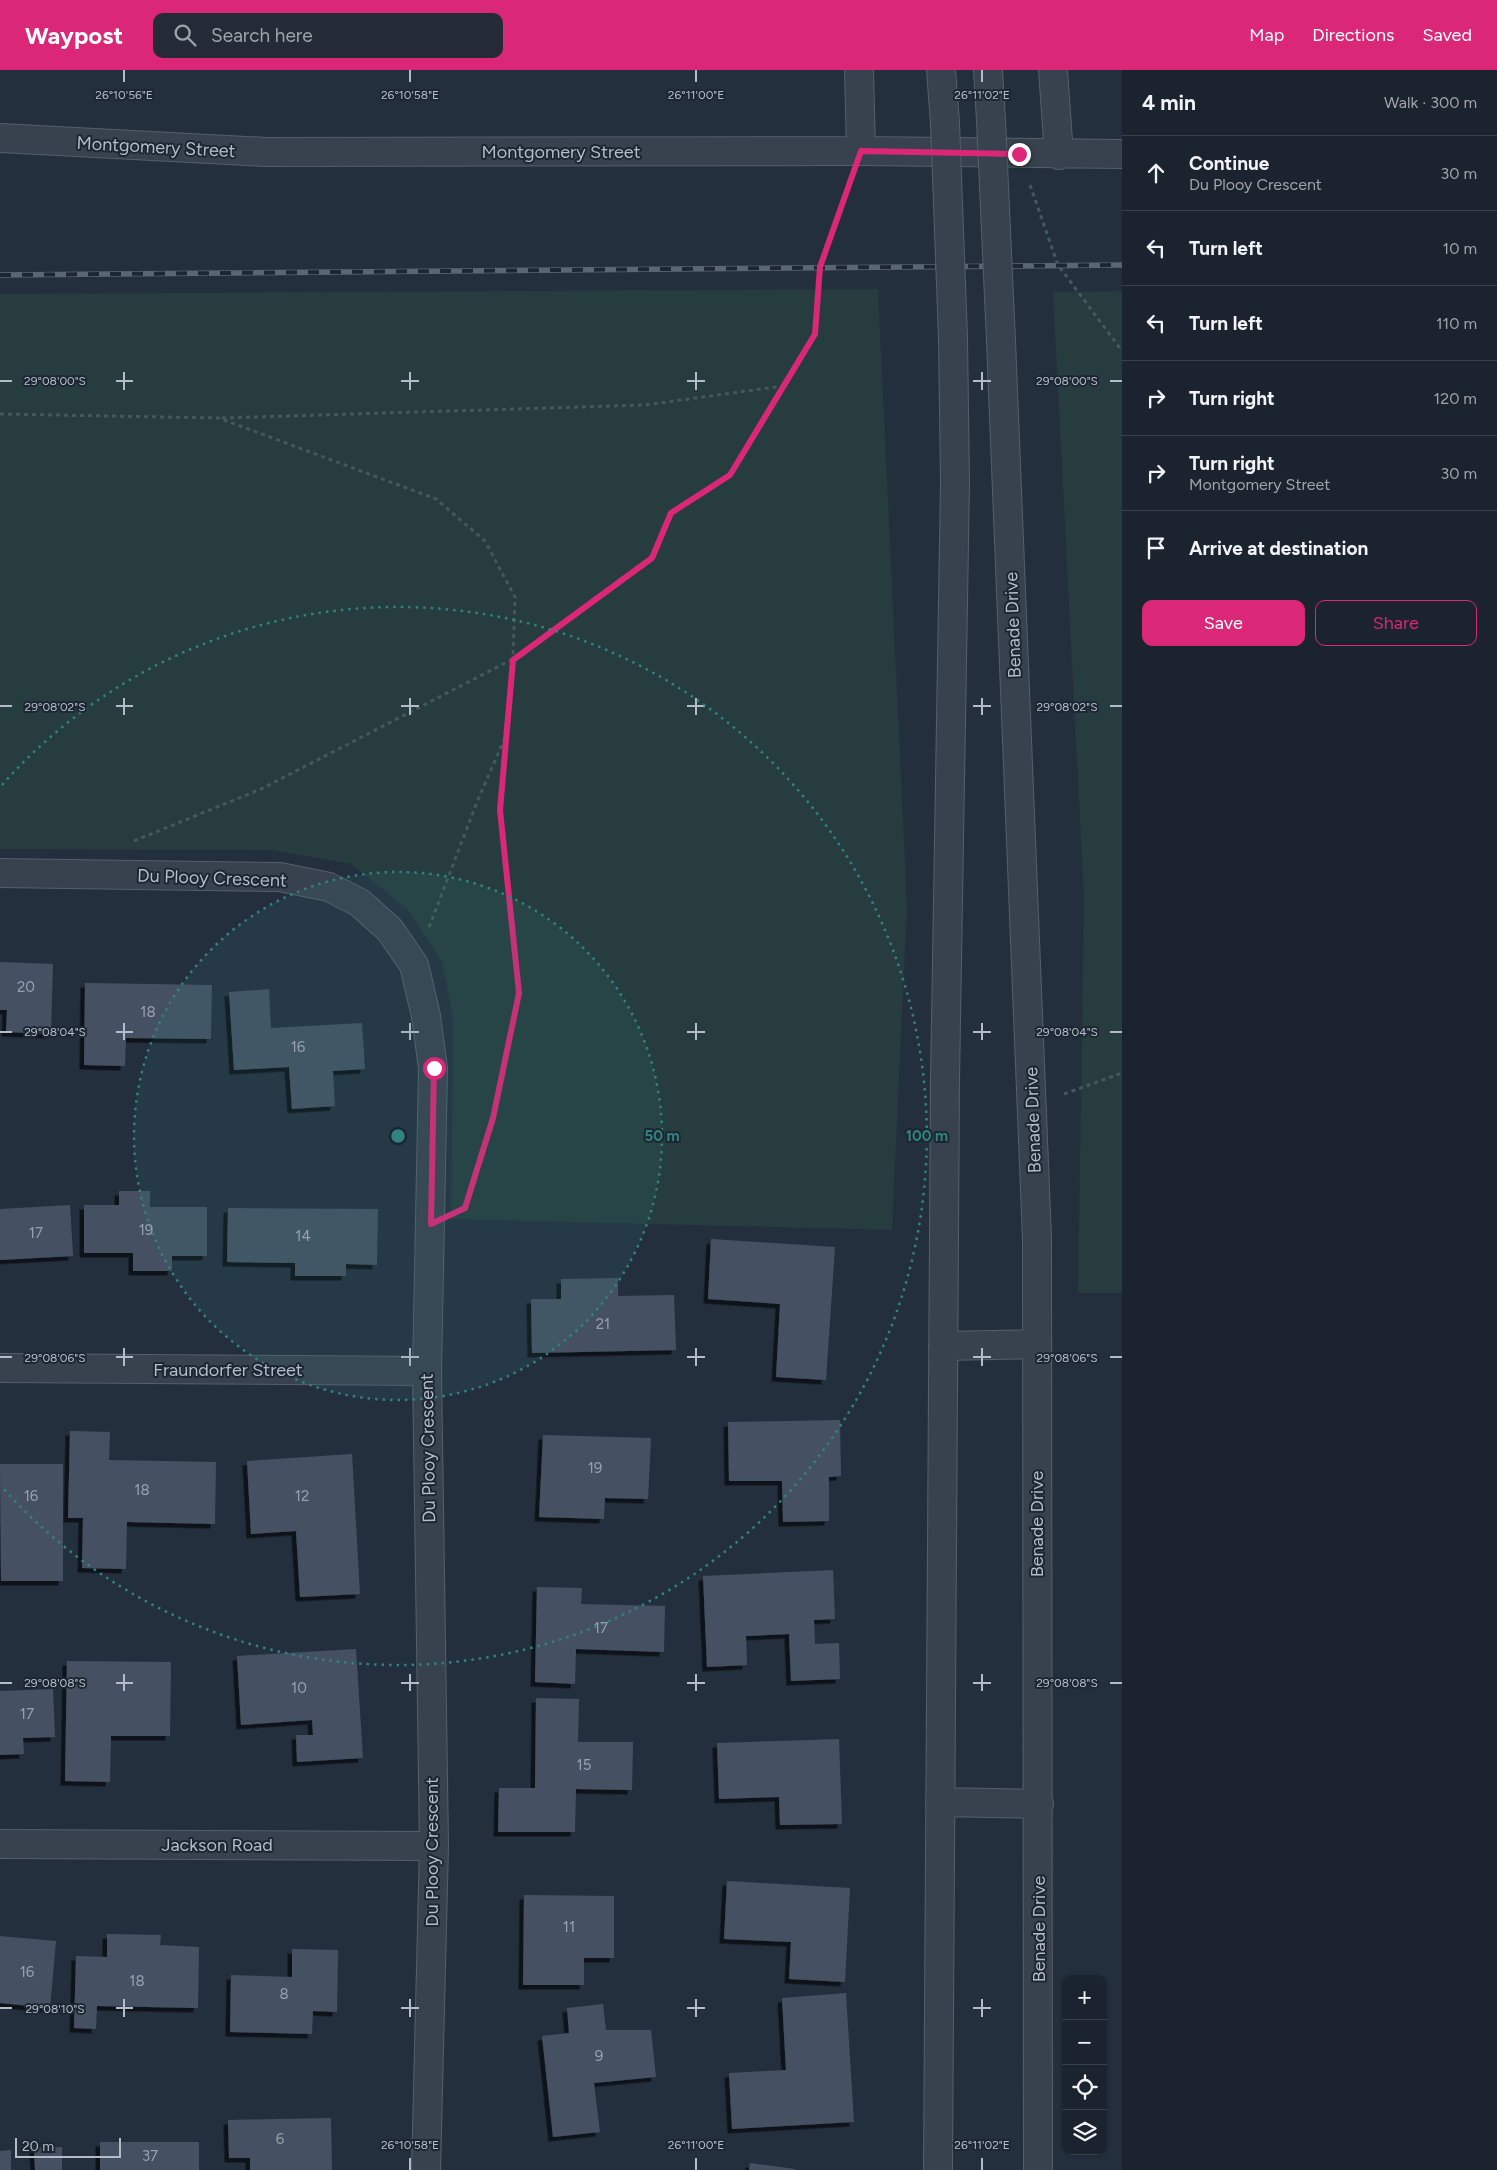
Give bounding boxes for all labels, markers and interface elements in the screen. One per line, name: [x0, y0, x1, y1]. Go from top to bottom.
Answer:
search box: [153, 13, 503, 58]
text: Waypost: [25, 21, 123, 50]
icon: search: [171, 21, 199, 49]
text: Search here: [211, 24, 313, 47]
text: Map: [1249, 24, 1284, 46]
text: Directions: [1312, 24, 1394, 46]
text: Saved: [1422, 24, 1472, 46]
text: 26°10'56"E: [95, 88, 153, 102]
text: 26°10'58"E: [381, 88, 439, 102]
text: 26°11'00"E: [668, 88, 724, 102]
text: 26°11'02"E: [954, 88, 1010, 102]
text: 4 min: [1142, 90, 1196, 115]
text: Walk · 300 m: [1384, 93, 1477, 112]
street label: Montgomery Street: [76, 132, 236, 162]
street label: Montgomery Street: [481, 141, 641, 163]
route end: [1008, 143, 1031, 166]
text: Continue: [1189, 152, 1269, 175]
icon: ahead: [1142, 159, 1170, 187]
text: 30 m: [1440, 164, 1477, 183]
text: Du Plooy Crescent: [1189, 175, 1322, 194]
icon: left: [1142, 234, 1170, 262]
text: Turn left: [1189, 237, 1263, 260]
text: 10 m: [1443, 239, 1477, 258]
icon: left: [1142, 309, 1170, 337]
text: Turn left: [1189, 312, 1263, 335]
text: 110 m: [1436, 314, 1477, 333]
text: 29°08'00"S: [24, 374, 86, 388]
text: 29°08'00"S: [1036, 374, 1098, 388]
icon: right: [1142, 384, 1170, 412]
text: Turn right: [1189, 387, 1275, 410]
text: 120 m: [1434, 389, 1477, 408]
text: Turn right: [1189, 452, 1275, 475]
icon: right: [1142, 459, 1170, 487]
text: 30 m: [1440, 464, 1477, 483]
text: Montgomery Street: [1189, 475, 1330, 494]
icon: arrive: [1142, 534, 1170, 562]
text: Arrive at destination: [1189, 537, 1368, 560]
street label: Benade Drive: [1000, 571, 1026, 679]
button: Save: [1142, 600, 1305, 646]
button: Share: [1315, 600, 1477, 646]
text: 29°08'02"S: [25, 700, 86, 714]
text: 29°08'02"S: [1037, 700, 1098, 714]
street label: Du Plooy Crescent: [137, 864, 287, 892]
house number: 20: [17, 978, 35, 996]
house number: 18: [140, 1003, 156, 1021]
text: 29°08'04"S: [24, 1025, 86, 1039]
text: 29°08'04"S: [1036, 1025, 1098, 1039]
house number: 16: [291, 1038, 306, 1056]
route start: [423, 1057, 446, 1080]
street label: Benade Drive: [1020, 1066, 1046, 1174]
centre of rings: [389, 1127, 407, 1145]
text: 50 m: [644, 1127, 680, 1145]
text: 100 m: [906, 1127, 948, 1145]
house number: 19: [139, 1221, 153, 1239]
house number: 17: [29, 1224, 43, 1242]
house number: 14: [295, 1227, 311, 1245]
house number: 21: [596, 1315, 610, 1333]
text: 29°08'06"S: [24, 1351, 86, 1365]
text: 29°08'06"S: [1036, 1351, 1098, 1365]
street label: Fraundorfer Street: [153, 1359, 303, 1381]
street label: Du Plooy Crescent: [416, 1373, 440, 1523]
house number: 19: [588, 1459, 602, 1477]
street label: Benade Drive: [1026, 1471, 1048, 1577]
house number: 18: [134, 1481, 150, 1499]
house number: 16: [24, 1487, 39, 1505]
house number: 12: [295, 1487, 309, 1505]
house number: 17: [594, 1619, 608, 1637]
text: 29°08'08"S: [24, 1676, 86, 1690]
text: 29°08'08"S: [1036, 1676, 1098, 1690]
house number: 10: [291, 1679, 307, 1697]
house number: 17: [20, 1705, 34, 1723]
house number: 15: [577, 1756, 591, 1774]
street label: Du Plooy Crescent: [421, 1777, 443, 1927]
street label: Jackson Road: [161, 1834, 273, 1856]
street label: Benade Drive: [1028, 1876, 1050, 1982]
house number: 11: [563, 1918, 575, 1936]
house number: 16: [20, 1963, 35, 1981]
house number: 18: [129, 1972, 145, 1990]
map controls: [1062, 1975, 1107, 2155]
button: +: [1062, 1975, 1107, 2020]
house number: 8: [279, 1985, 289, 2003]
text: 29°08'10"S: [25, 2002, 85, 2016]
button: −: [1062, 2020, 1107, 2065]
house number: 9: [595, 2047, 603, 2065]
button: locate: [1062, 2065, 1107, 2110]
button: layers: [1062, 2110, 1107, 2155]
house number: 6: [276, 2130, 285, 2148]
scale bar: [15, 2135, 121, 2158]
text: 20 m: [22, 2138, 54, 2155]
text: 26°10'58"E: [381, 2138, 439, 2152]
text: 26°11'00"E: [668, 2138, 724, 2152]
text: 26°11'02"E: [954, 2138, 1010, 2152]
house number: 37: [142, 2147, 158, 2165]

